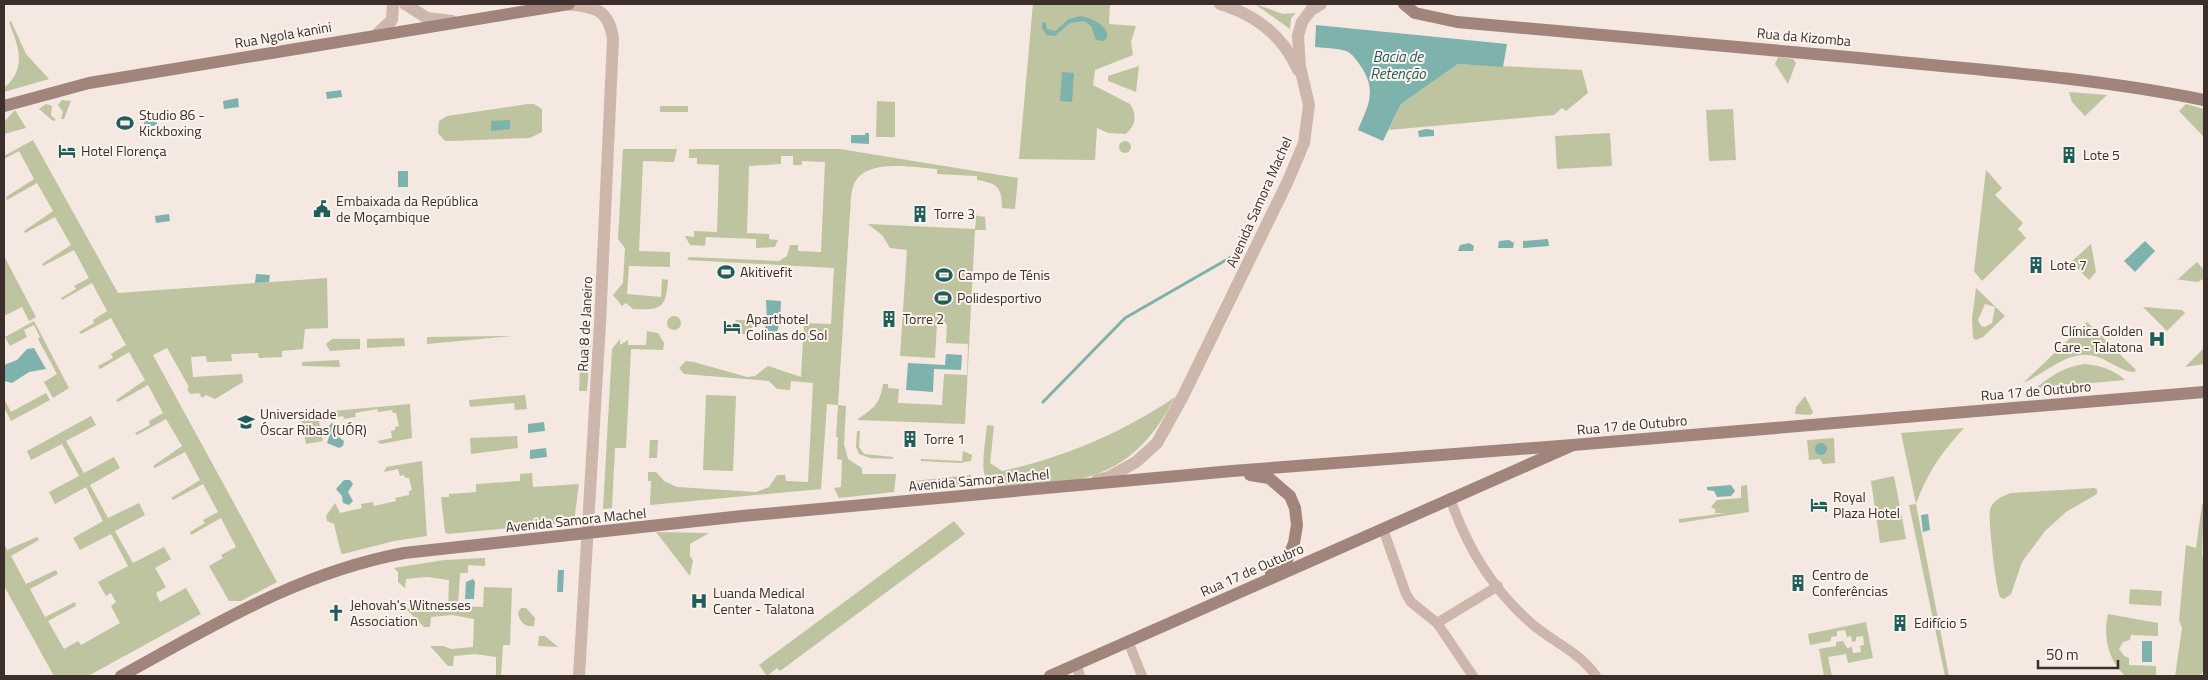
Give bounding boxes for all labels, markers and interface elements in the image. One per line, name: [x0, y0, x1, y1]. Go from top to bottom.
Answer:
street label: Rua Ngola kanini: [233, 16, 333, 53]
street label: Rua da Kizomba: [1756, 22, 1852, 51]
water label: Bacia de Retenção: [1370, 45, 1426, 85]
place label: Studio 86 - Kickboxing: [139, 104, 205, 141]
sports icon: Studio 86 - Kickboxing: [115, 113, 135, 133]
street label: Avenida Samora Machel: [1220, 133, 1297, 271]
place label: Hotel Florença: [81, 140, 166, 161]
hotel icon: Hotel Florença: [57, 141, 77, 161]
place label: Lote 5: [2083, 144, 2120, 165]
building icon: Lote 5: [2059, 145, 2079, 165]
place label: Embaixada da República de Moçambique: [336, 190, 478, 227]
public building icon: Embaixada da República de Moçambique: [312, 199, 332, 219]
place label: Torre 3: [934, 203, 975, 224]
building icon: Torre 3: [910, 204, 930, 224]
place label: Lote 7: [2050, 254, 2087, 275]
building icon: Lote 7: [2026, 255, 2046, 275]
place label: Akitivefit: [740, 261, 792, 282]
sports icon: Akitivefit: [716, 262, 736, 282]
place label: Campo de Ténis: [958, 264, 1050, 285]
sports icon: Campo de Ténis: [934, 265, 954, 285]
street label: Rua 8 de Janeiro: [572, 276, 597, 372]
place label: Polidesportivo: [957, 287, 1042, 308]
sports icon: Polidesportivo: [933, 288, 953, 308]
place label: Aparthotel Colinas do Sol: [746, 308, 827, 345]
place label: Torre 2: [903, 308, 944, 329]
building icon: Torre 2: [879, 309, 899, 329]
hotel icon: Aparthotel Colinas do Sol: [722, 317, 742, 337]
place label: Clínica Golden Care - Talatona: [2054, 320, 2143, 357]
hospital icon: Clínica Golden Care - Talatona: [2147, 329, 2167, 349]
street label: Rua 17 de Outubro: [1980, 375, 2092, 406]
place label: Universidade Óscar Ribas (UÓR): [260, 403, 367, 440]
street label: Rua 17 de Outubro: [1576, 409, 1688, 440]
school or university icon: Universidade Óscar Ribas (UÓR): [236, 412, 256, 432]
place label: Torre 1: [924, 428, 965, 449]
building icon: Torre 1: [900, 429, 920, 449]
street label: Avenida Samora Machel: [908, 463, 1050, 496]
place label: Royal Plaza Hotel: [1833, 486, 1900, 523]
hotel icon: Royal Plaza Hotel: [1809, 495, 1829, 515]
street label: Avenida Samora Machel: [505, 502, 647, 537]
street label: Rua 17 de Outubro: [1197, 537, 1307, 602]
place label: Centro de Conferências: [1812, 564, 1888, 601]
building icon: Centro de Conferências: [1788, 573, 1808, 593]
place label: Luanda Medical Center - Talatona: [713, 582, 814, 619]
hospital icon: Luanda Medical Center - Talatona: [689, 591, 709, 611]
place label: Jehovah's Witnesses Association: [350, 594, 471, 631]
church icon: Jehovah's Witnesses Association: [326, 603, 346, 623]
place label: Edifício 5: [1914, 612, 1967, 633]
building icon: Edifício 5: [1890, 613, 1910, 633]
scale bar: [2038, 638, 2118, 670]
text: 50 m: [2046, 643, 2079, 666]

